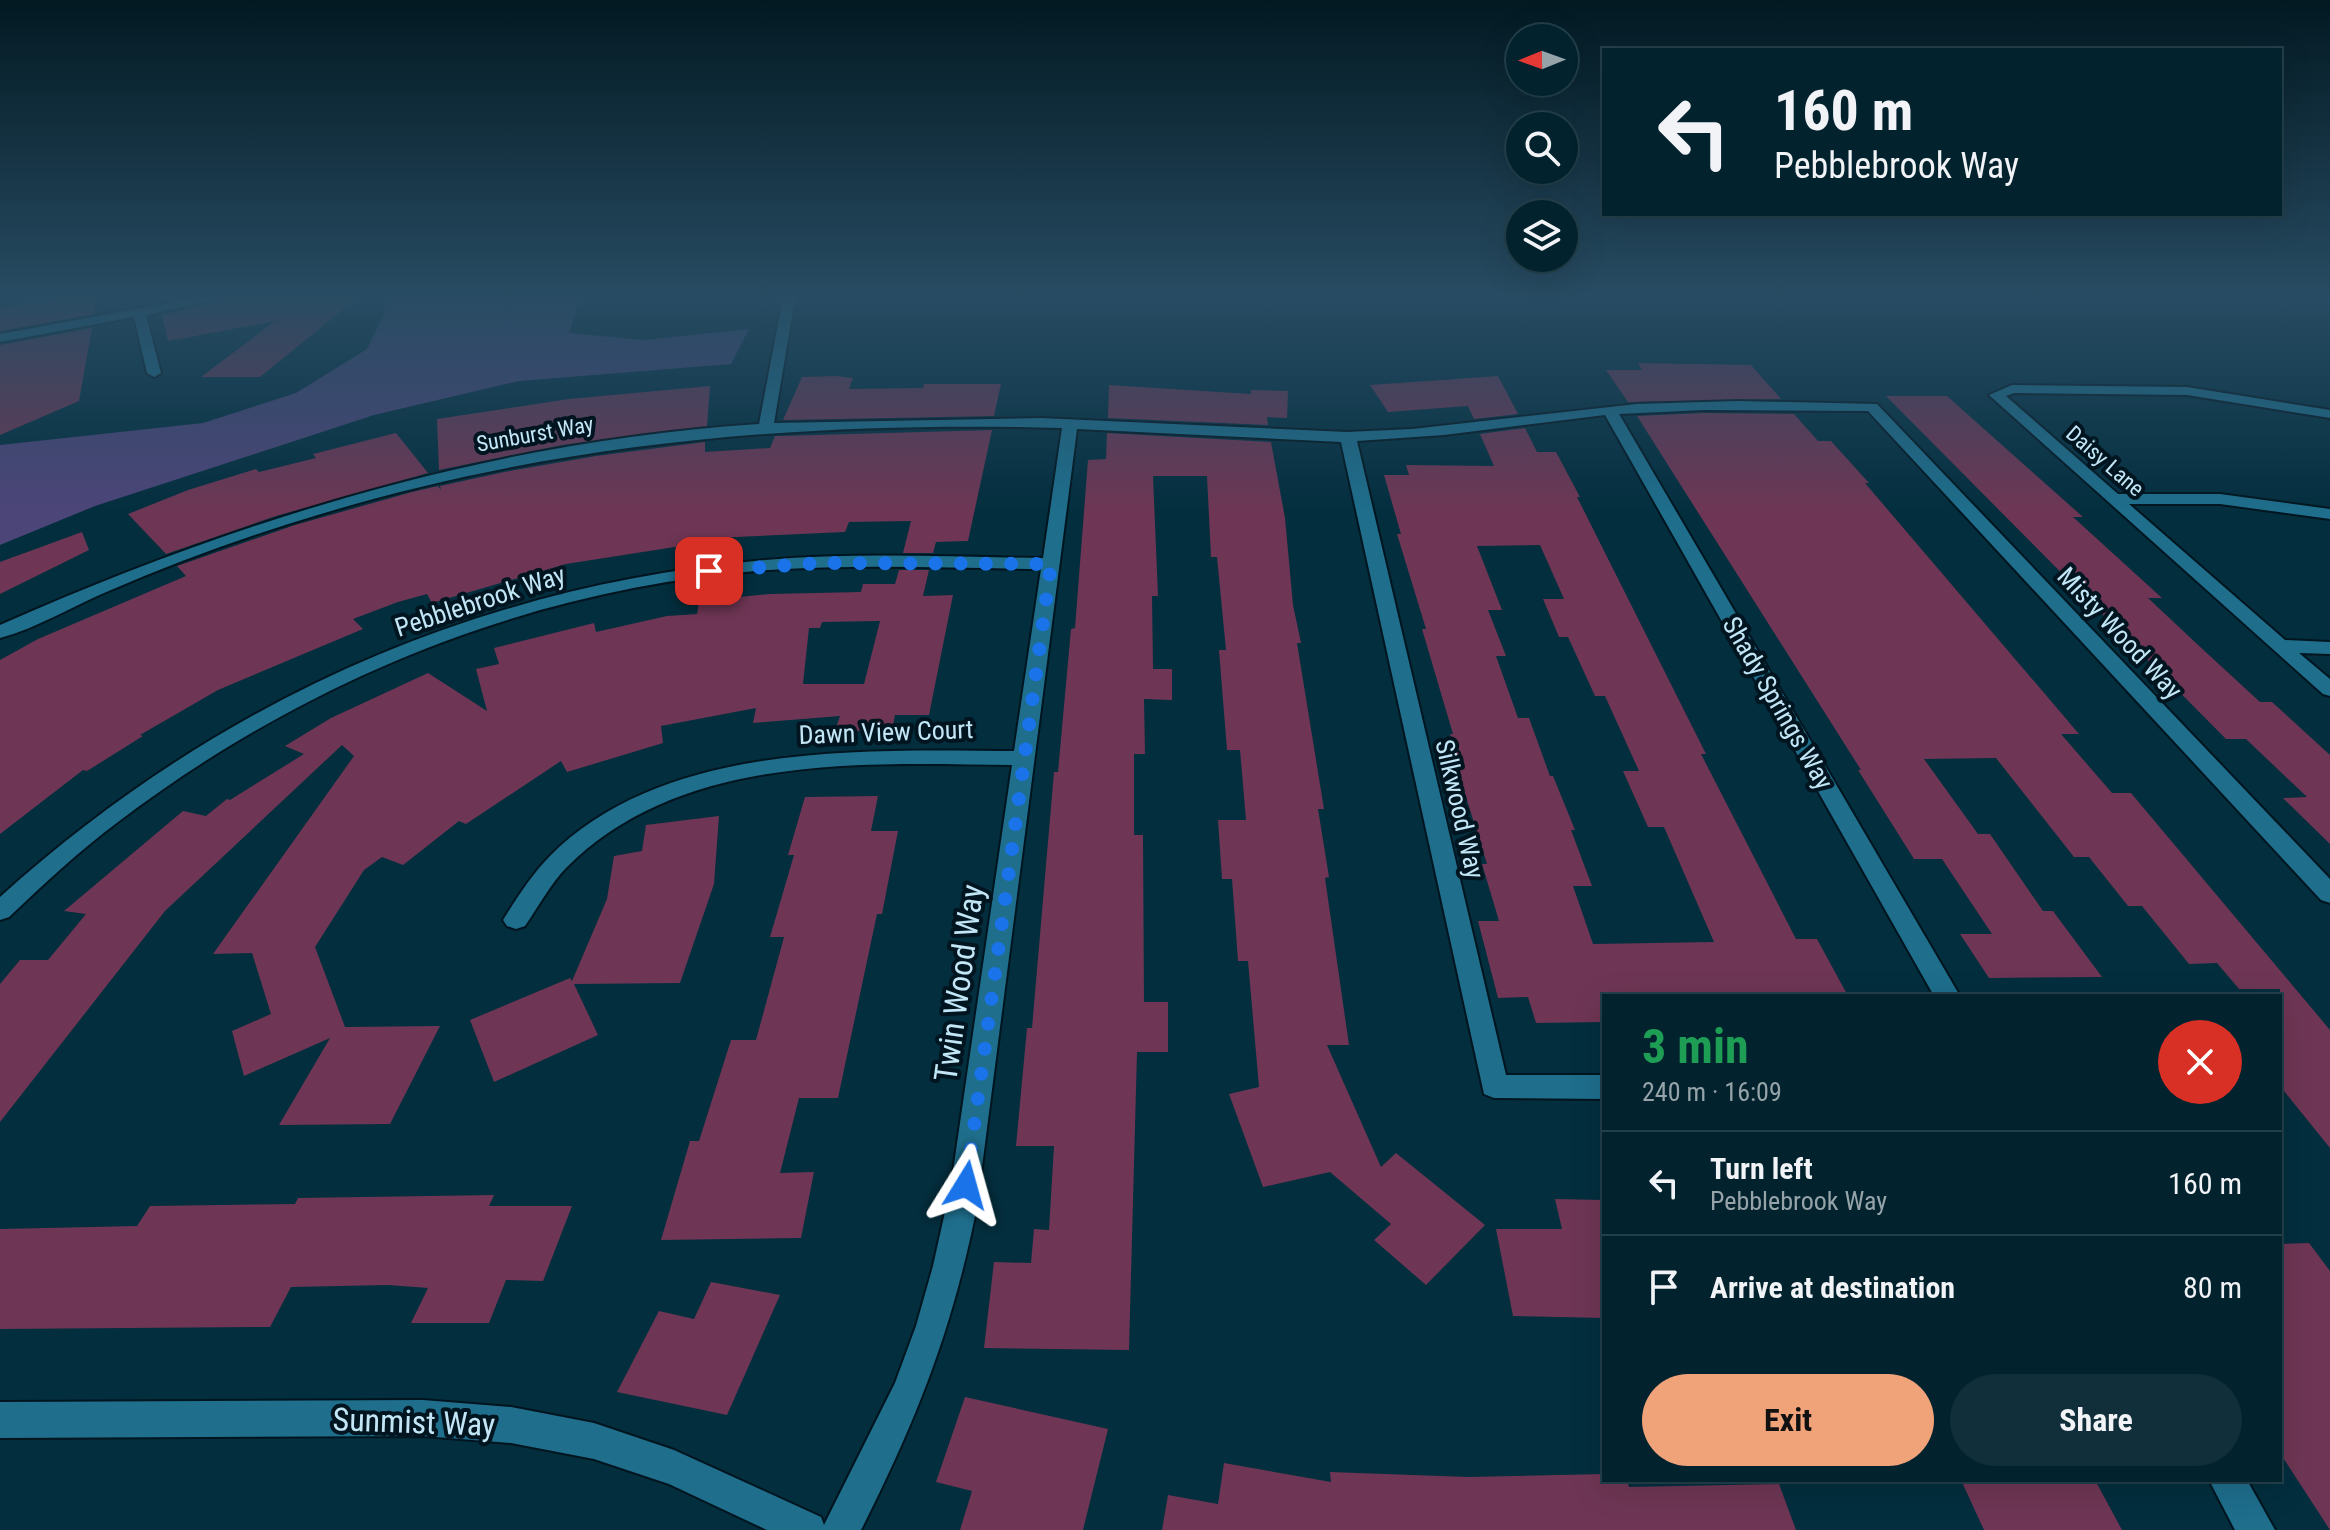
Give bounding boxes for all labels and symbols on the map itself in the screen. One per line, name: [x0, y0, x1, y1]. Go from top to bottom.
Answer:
north arrow: [1506, 24, 1578, 96]
street label: Sunburst Way: [475, 411, 595, 457]
street label: Daisy Lane: [2061, 421, 2149, 501]
pin: [675, 537, 743, 605]
street label: Pebblebrook Way: [391, 559, 569, 643]
street label: Misty Wood Way: [2051, 561, 2189, 705]
street label: Shady Springs Way: [1716, 611, 1840, 795]
street label: Dawn View Court: [798, 714, 974, 750]
street label: Silkwood Way: [1429, 737, 1491, 881]
street label: Twin Wood Way: [926, 882, 992, 1084]
position arrow: [924, 1143, 1008, 1227]
street label: Sunmist Way: [332, 1400, 496, 1444]

